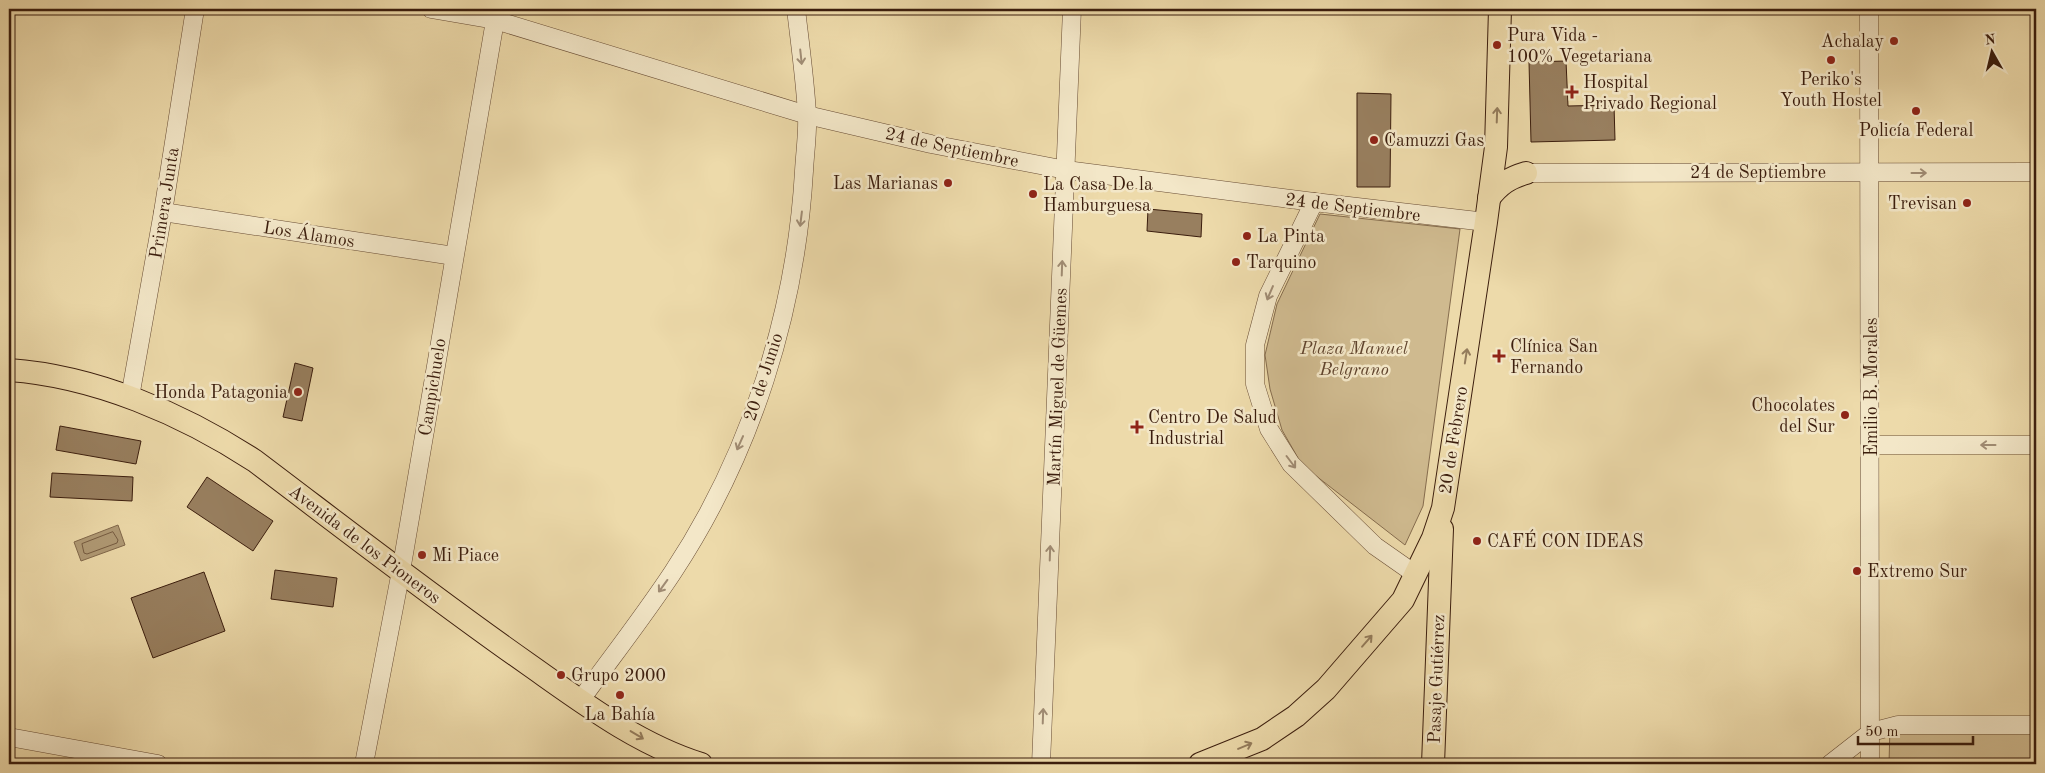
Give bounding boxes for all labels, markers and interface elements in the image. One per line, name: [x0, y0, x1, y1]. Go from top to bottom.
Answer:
place label: Pura Vida - 100% Vegetariana: [1507, 27, 1652, 66]
north arrow: [1968, 28, 2018, 78]
text: N: [1984, 32, 1997, 48]
place label: Achalay: [1821, 33, 1884, 51]
marker: Achalay: [1888, 35, 1900, 47]
marker: Pura Vida - 100% Vegetariana: [1491, 39, 1503, 51]
one-way arrow: [796, 49, 806, 65]
marker: Periko's Youth Hostel: [1825, 54, 1837, 66]
place label: Periko's Youth Hostel: [1780, 71, 1882, 110]
place label: Hospital Privado Regional: [1583, 74, 1717, 113]
marker: Hospital Privado Regional: [1565, 85, 1579, 99]
marker: Policía Federal: [1910, 105, 1922, 117]
one-way arrow: [1492, 107, 1502, 123]
place label: Policía Federal: [1859, 122, 1973, 140]
street label: 24 de Septiembre: [883, 125, 1020, 171]
place label: Camuzzi Gas: [1384, 132, 1484, 150]
marker: Camuzzi Gas: [1368, 134, 1380, 146]
street label: Primera Junta: [147, 146, 183, 260]
street label: 24 de Septiembre: [1690, 164, 1826, 182]
one-way arrow: [1910, 168, 1927, 178]
place label: Las Marianas: [833, 175, 938, 193]
place label: La Casa De la Hamburguesa: [1043, 176, 1153, 215]
marker: Las Marianas: [942, 177, 954, 189]
marker: La Casa De la Hamburguesa: [1027, 188, 1039, 200]
street label: 24 de Septiembre: [1284, 191, 1421, 225]
place label: Trevisan: [1888, 195, 1957, 213]
marker: Trevisan: [1961, 197, 1973, 209]
one-way arrow: [796, 211, 806, 227]
street label: Los Álamos: [262, 215, 357, 251]
place label: La Pinta: [1257, 228, 1325, 246]
marker: La Pinta: [1241, 230, 1253, 242]
place label: Tarquino: [1246, 254, 1316, 272]
marker: Tarquino: [1230, 256, 1242, 268]
one-way arrow: [1057, 261, 1066, 277]
one-way arrow: [1265, 285, 1274, 300]
street label: Martín Miguel de Güemes: [1046, 287, 1070, 487]
street label: Emilio B. Morales: [1863, 317, 1881, 457]
street label: 20 de Junio: [741, 331, 787, 424]
street label: Campichuelo: [416, 337, 450, 437]
place label: Clínica San Fernando: [1510, 338, 1598, 377]
park label: Plaza Manuel Belgrano: [1299, 340, 1409, 379]
one-way arrow: [1461, 348, 1471, 364]
marker: Clínica San Fernando: [1492, 349, 1506, 363]
place label: Honda Patagonia: [154, 384, 288, 402]
street label: 20 de Febrero: [1437, 385, 1471, 495]
marker: Honda Patagonia: [292, 386, 304, 398]
place label: Chocolates del Sur: [1751, 397, 1836, 436]
place label: Centro De Salud Industrial: [1148, 409, 1277, 448]
marker: Chocolates del Sur: [1839, 409, 1851, 421]
marker: Centro De Salud Industrial: [1130, 420, 1144, 434]
one-way arrow: [735, 435, 745, 450]
one-way arrow: [1980, 440, 1996, 450]
one-way arrow: [1285, 455, 1296, 468]
street label: Avenida de los Pioneros: [285, 482, 444, 608]
place label: CAFÉ CON IDEAS: [1487, 529, 1644, 551]
marker: CAFÉ CON IDEAS: [1471, 535, 1483, 547]
one-way arrow: [1045, 545, 1055, 562]
place label: Mi Piace: [432, 547, 499, 565]
marker: Mi Piace: [416, 549, 428, 561]
place label: Extremo Sur: [1867, 563, 1968, 581]
marker: Extremo Sur: [1851, 565, 1863, 577]
one-way arrow: [658, 579, 668, 593]
street label: Pasaje Gutiérrez: [1426, 614, 1448, 744]
one-way arrow: [1362, 635, 1373, 648]
place label: Grupo 2000: [571, 667, 666, 685]
marker: Grupo 2000: [555, 669, 567, 681]
marker: La Bahía: [614, 689, 626, 701]
place label: La Bahía: [585, 706, 656, 724]
one-way arrow: [1039, 708, 1048, 724]
scale bar: [1858, 713, 1972, 745]
text: 50 m: [1865, 725, 1899, 740]
one-way arrow: [629, 731, 643, 741]
one-way arrow: [1237, 741, 1253, 750]

